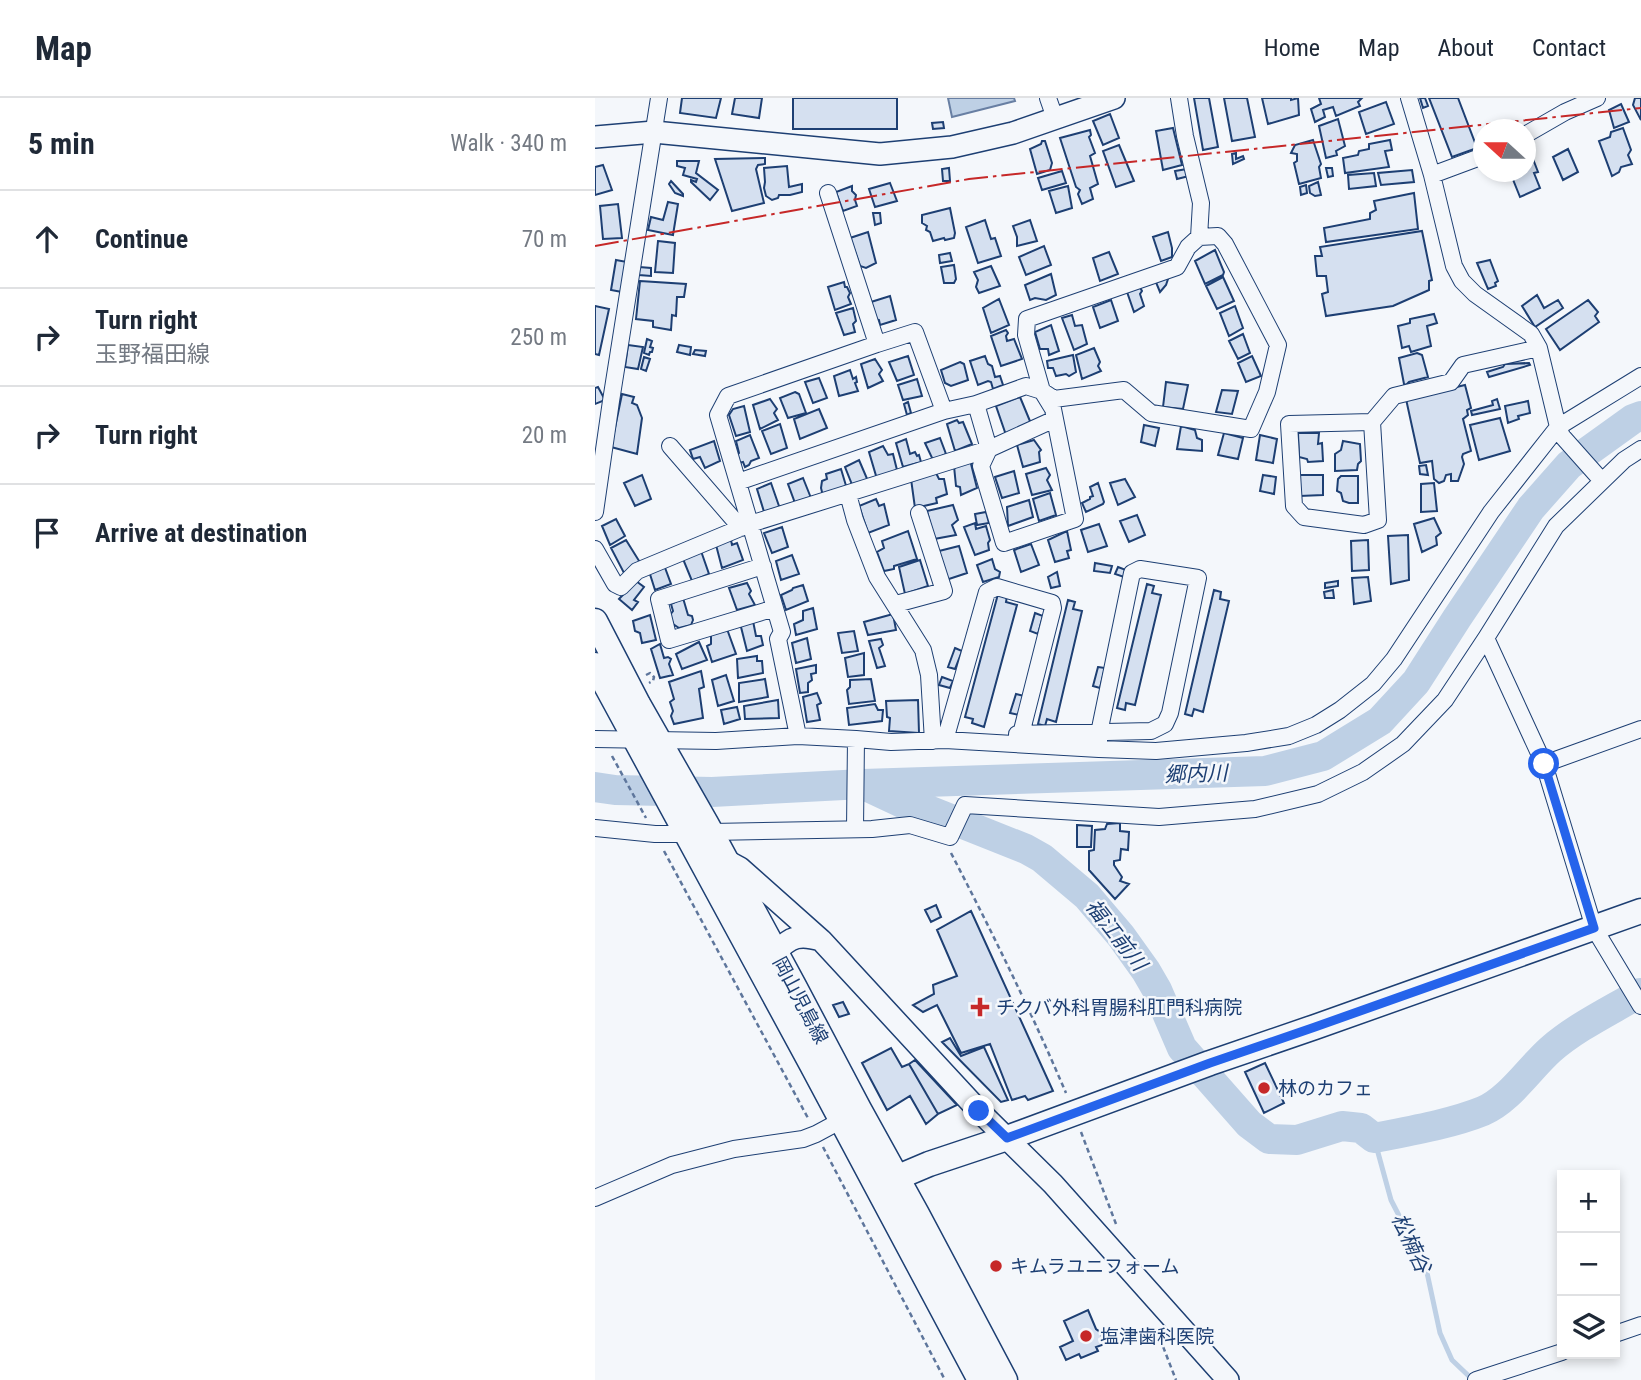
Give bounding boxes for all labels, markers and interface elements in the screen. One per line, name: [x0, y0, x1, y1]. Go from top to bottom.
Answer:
text: Map: [35, 29, 92, 68]
text: Home: [1264, 34, 1320, 62]
text: Map: [1358, 34, 1400, 62]
text: About: [1438, 34, 1494, 62]
text: Contact: [1532, 34, 1606, 62]
north arrow: [1473, 119, 1536, 182]
text: 5 min: [28, 126, 95, 161]
text: Walk · 340 m: [450, 130, 567, 157]
icon: ahead: [28, 220, 66, 258]
text: Continue: [95, 224, 188, 254]
text: 70 m: [522, 226, 567, 253]
text: Turn right: [95, 305, 197, 335]
icon: right: [28, 318, 66, 356]
text: 250 m: [510, 324, 567, 351]
text: 玉野福田線: [95, 341, 210, 368]
icon: right: [28, 416, 66, 454]
text: Turn right: [95, 420, 197, 450]
text: 20 m: [522, 422, 567, 449]
icon: arrive: [28, 514, 66, 552]
text: Arrive at destination: [95, 518, 307, 548]
route start: [1528, 748, 1559, 779]
water label: 郷内川: [1164, 761, 1230, 787]
water label: 福江前川: [1081, 895, 1153, 977]
street label: 岡山児島線: [768, 953, 833, 1048]
place label: チクバ外科胃腸科肛門科病院: [996, 996, 1242, 1019]
marker: チクバ外科胃腸科肛門科病院: [970, 997, 990, 1017]
place label: 林のカフェ: [1278, 1077, 1373, 1100]
marker: 林のカフェ: [1256, 1080, 1272, 1096]
route end: [963, 1095, 994, 1126]
map controls: [1557, 1170, 1620, 1359]
button: +: [1557, 1170, 1620, 1233]
water label: 松楠谷: [1387, 1209, 1436, 1278]
button: −: [1557, 1233, 1620, 1296]
place label: キムラユニフォーム: [1010, 1255, 1179, 1278]
marker: キムラユニフォーム: [988, 1258, 1004, 1274]
button: layers: [1557, 1296, 1620, 1359]
place label: 塩津歯科医院: [1100, 1325, 1214, 1348]
marker: 塩津歯科医院: [1078, 1328, 1094, 1344]

